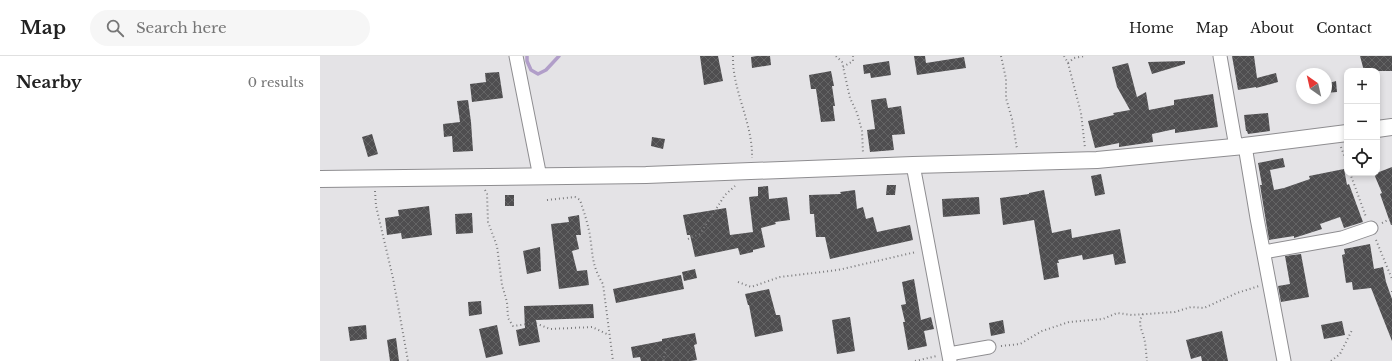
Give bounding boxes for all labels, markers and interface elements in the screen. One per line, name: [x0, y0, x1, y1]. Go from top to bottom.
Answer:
search box: [90, 10, 370, 46]
text: Map: [20, 16, 66, 39]
icon: search: [104, 17, 126, 39]
text: Search here: [136, 18, 227, 37]
text: Home: [1129, 19, 1174, 37]
text: Map: [1196, 19, 1228, 37]
text: About: [1250, 19, 1294, 37]
text: Contact: [1316, 19, 1372, 37]
north arrow: [1296, 68, 1332, 104]
map controls: [1344, 68, 1380, 176]
button: +: [1344, 68, 1380, 104]
text: Nearby: [16, 72, 82, 93]
text: 0 results: [248, 74, 304, 91]
button: −: [1344, 104, 1380, 140]
button: locate: [1344, 140, 1380, 176]

